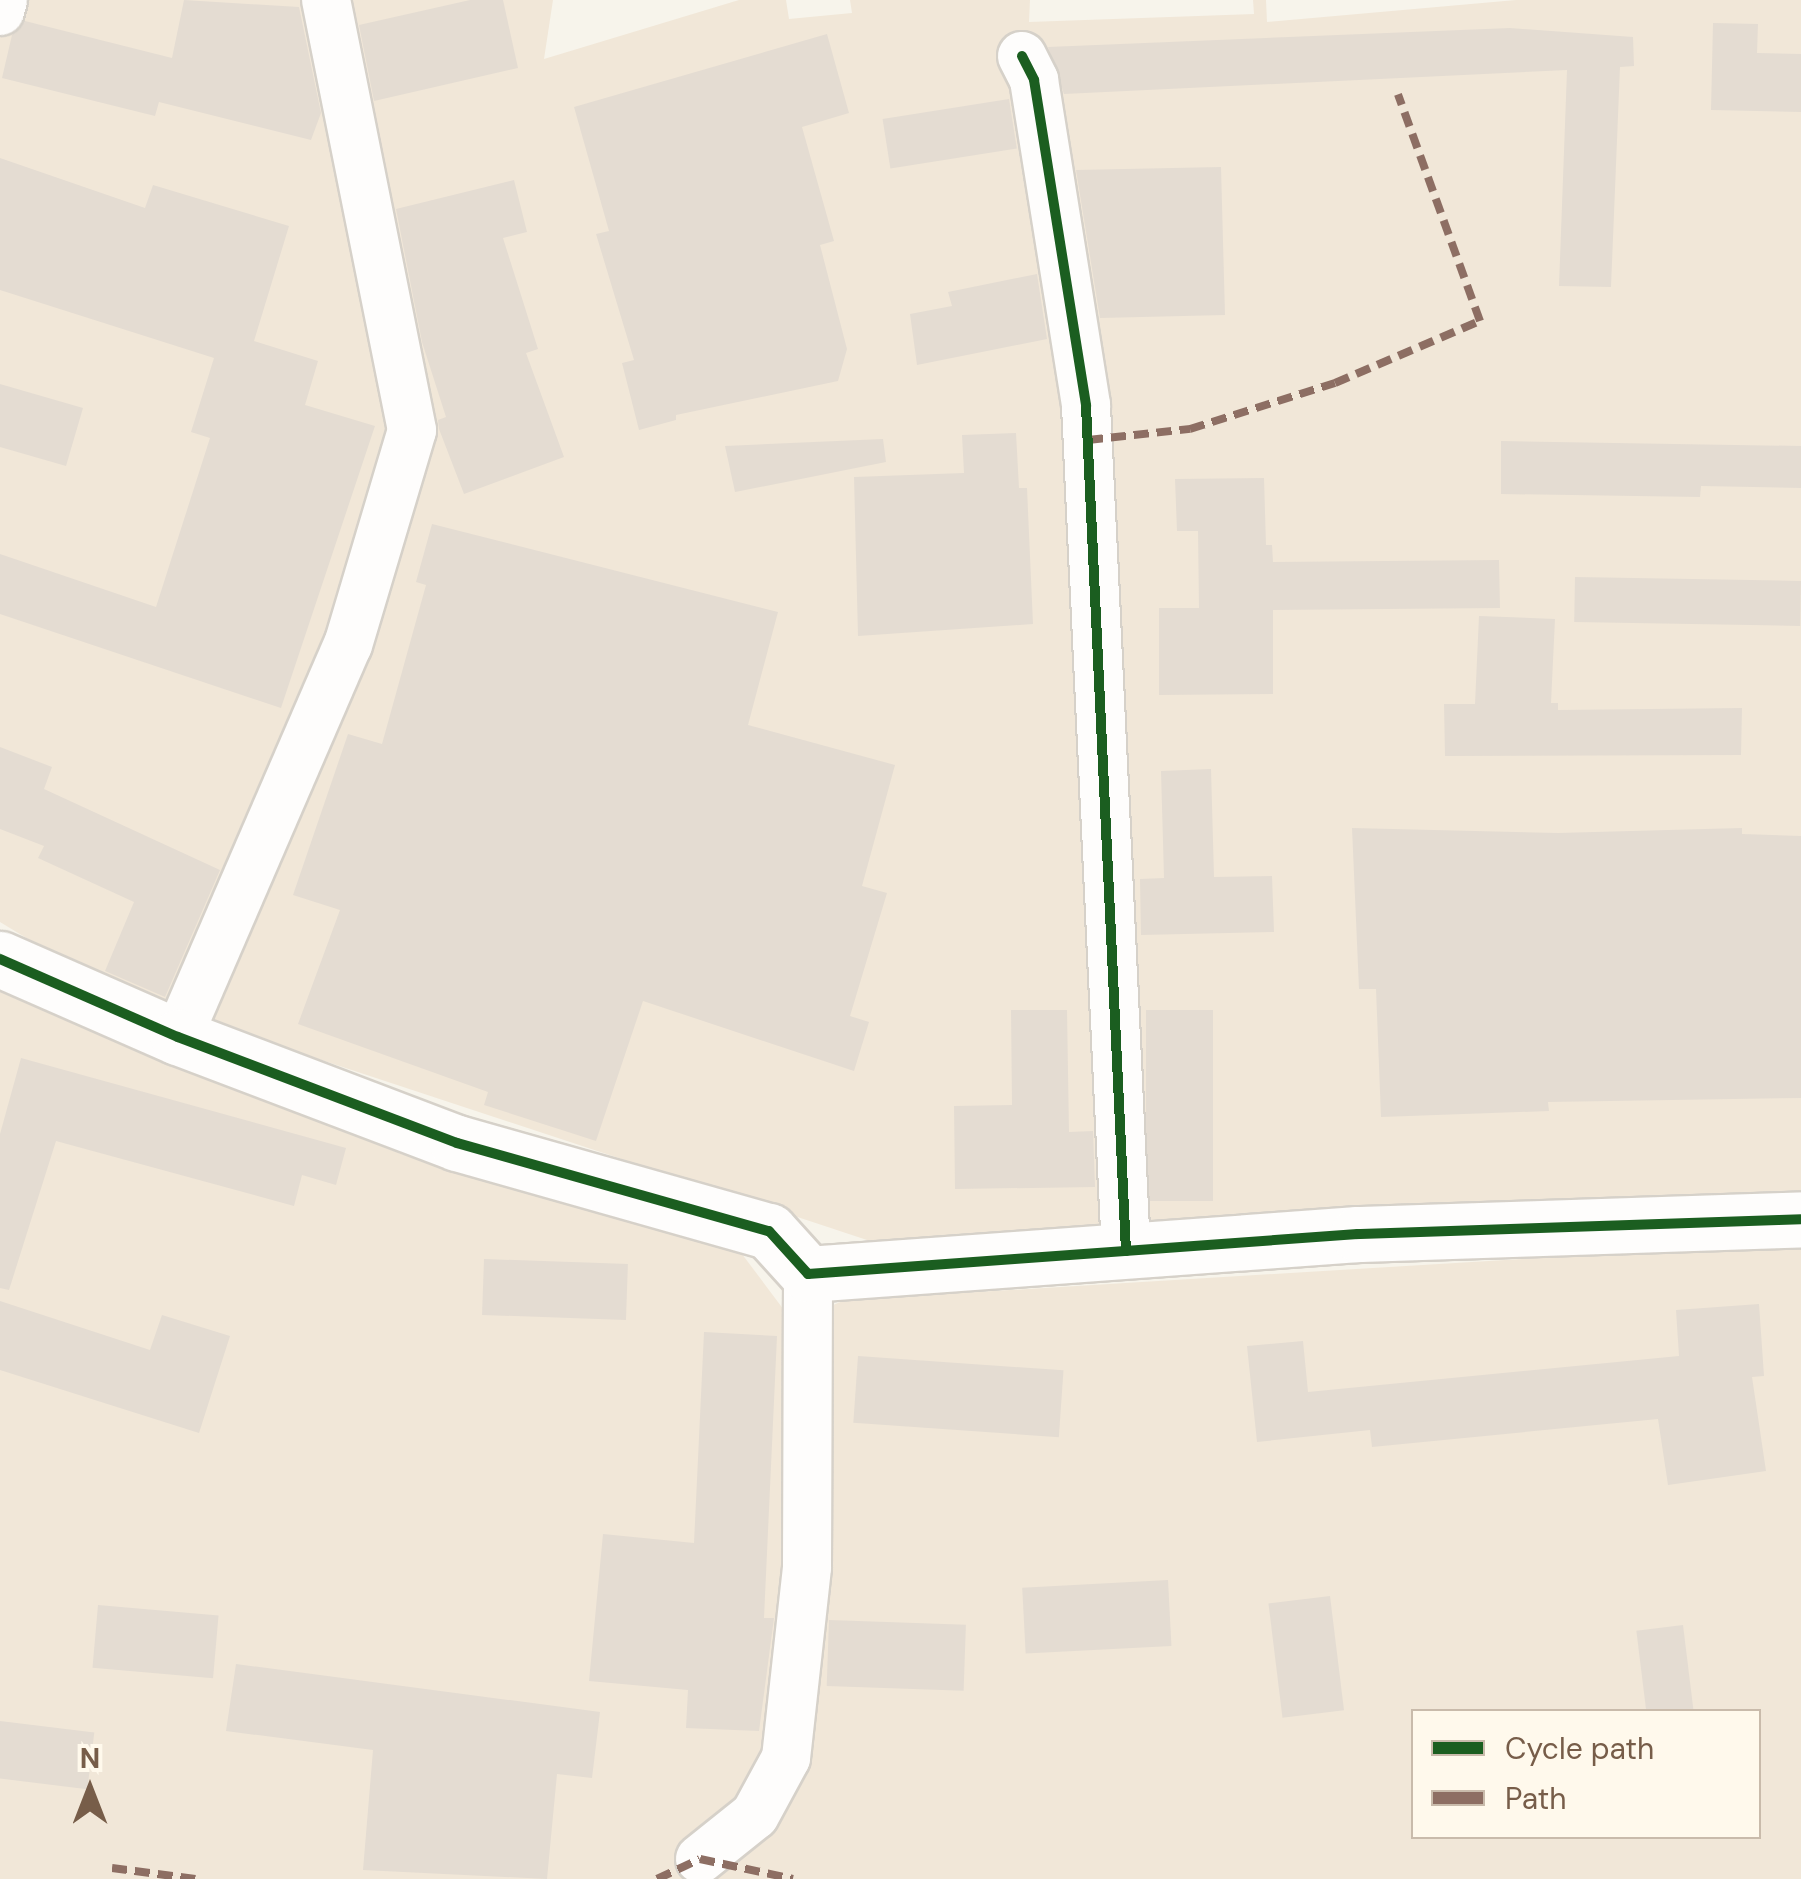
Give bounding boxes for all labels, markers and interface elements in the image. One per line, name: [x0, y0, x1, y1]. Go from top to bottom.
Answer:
legend: [1411, 1709, 1761, 1839]
text: Cycle path: [1505, 1729, 1654, 1768]
north arrow: [40, 1739, 140, 1839]
text: N: [80, 1740, 100, 1777]
text: Path: [1505, 1779, 1567, 1818]

